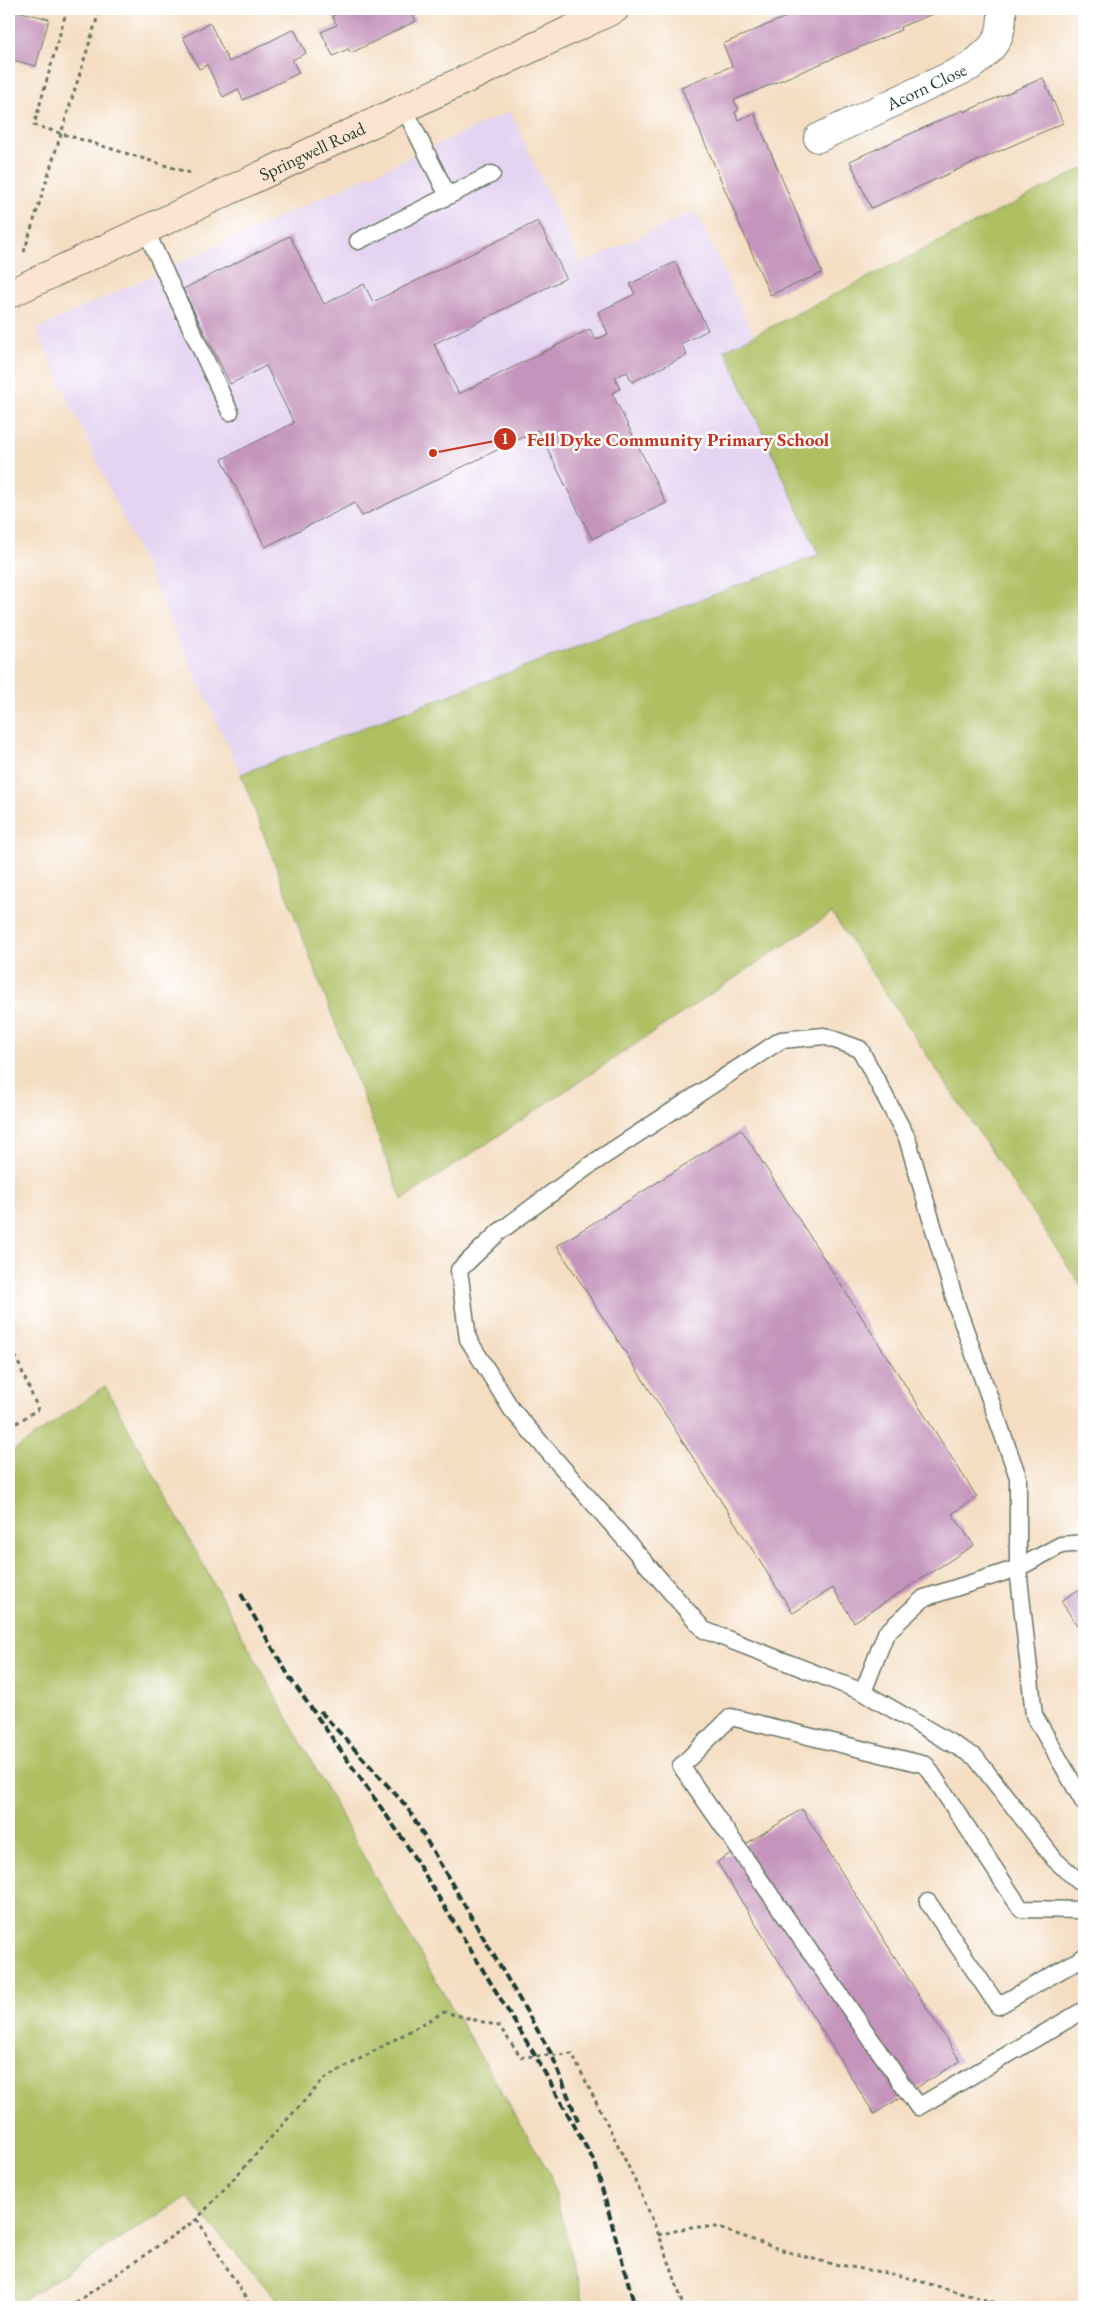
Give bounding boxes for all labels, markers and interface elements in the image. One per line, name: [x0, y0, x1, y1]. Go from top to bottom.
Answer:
street label: Acorn Close: [881, 58, 970, 116]
street label: Springwell Road: [255, 116, 369, 186]
callout: Fell Dyke Community Primary School: [492, 422, 840, 456]
text: Fell Dyke Community Primary School: [527, 427, 830, 452]
text: 1: [501, 429, 509, 448]

